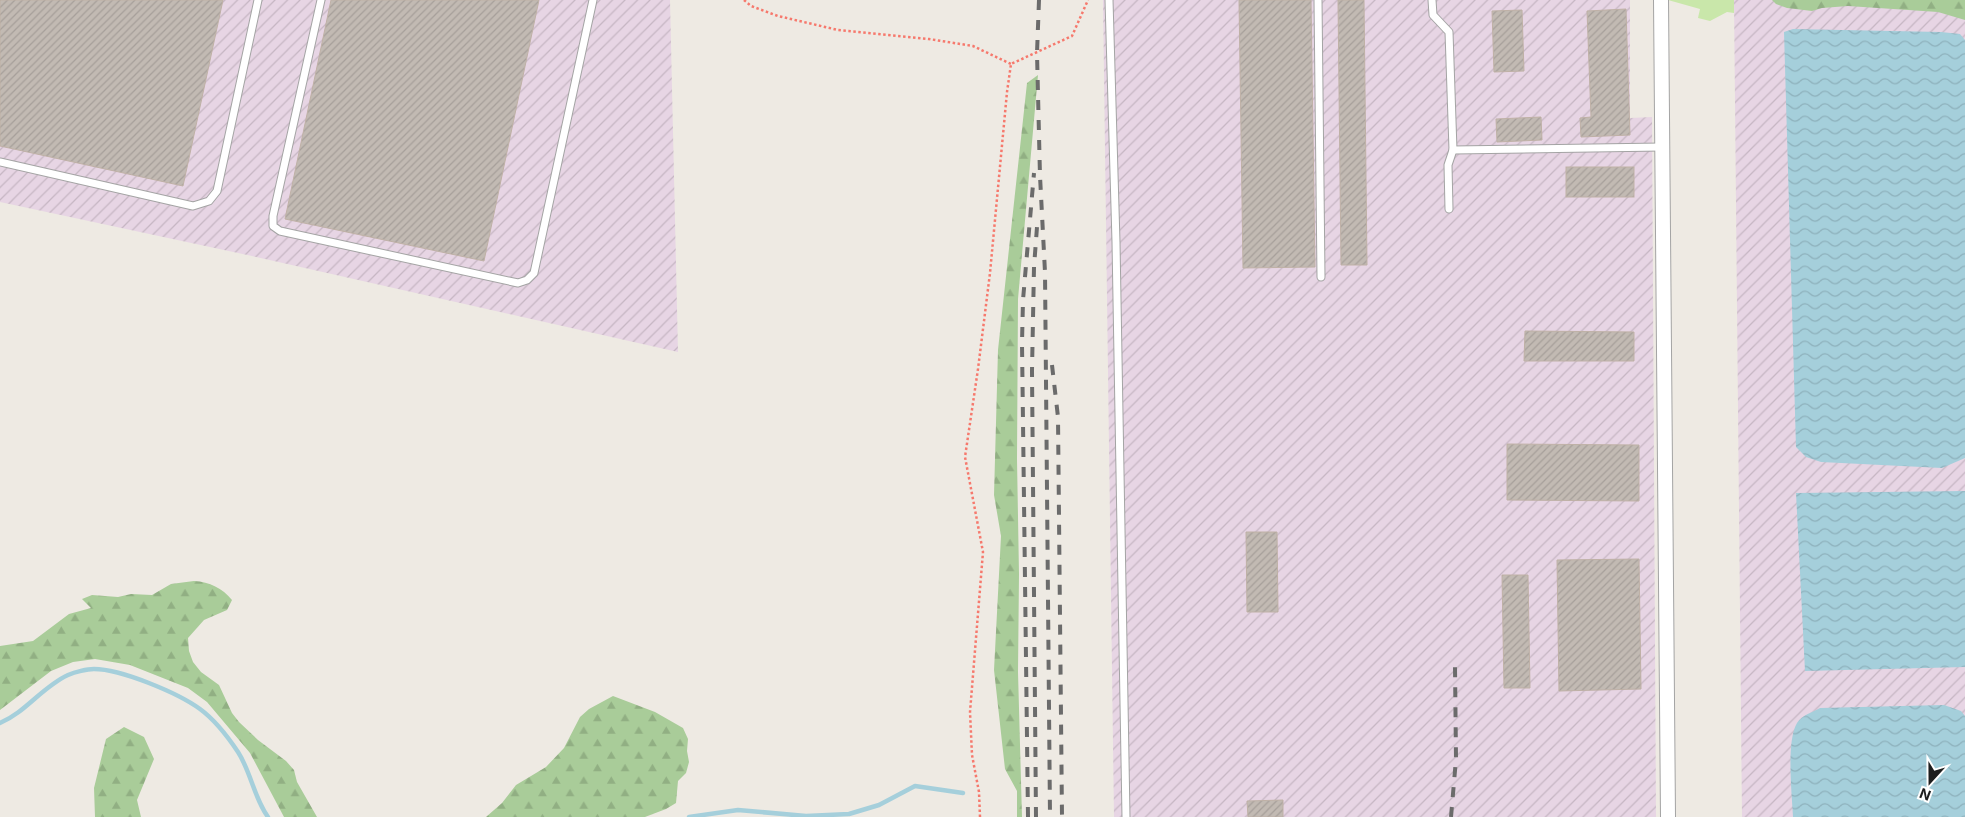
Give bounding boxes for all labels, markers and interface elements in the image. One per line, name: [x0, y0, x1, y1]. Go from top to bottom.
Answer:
north arrow: [1905, 757, 1955, 807]
text: N: [1917, 785, 1933, 804]

